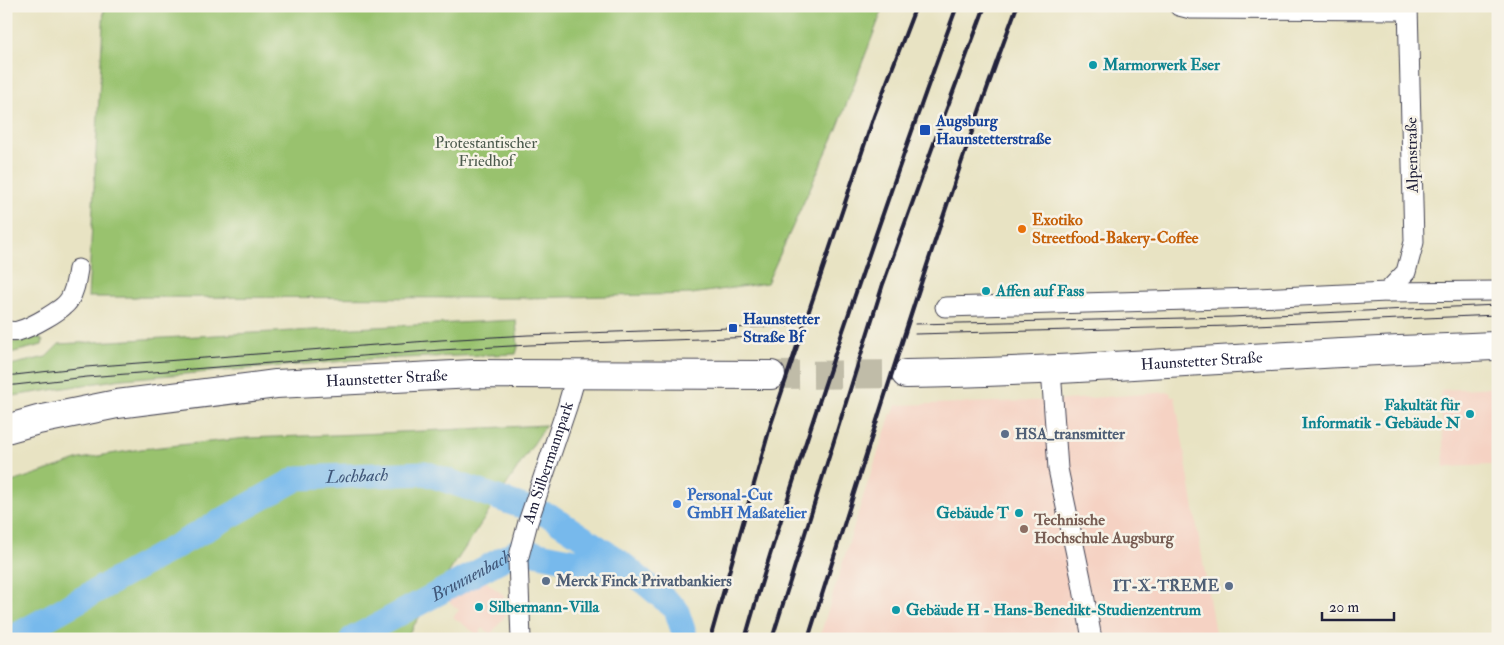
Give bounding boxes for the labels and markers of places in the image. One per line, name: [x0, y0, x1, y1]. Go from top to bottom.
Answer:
place label: Marmorwerk Eser: [1102, 55, 1221, 75]
marker: Marmorwerk Eser: [1087, 59, 1099, 71]
place label: Augsburg Haunstetterstraße: [935, 111, 1051, 149]
marker: Augsburg Haunstetterstraße: [918, 123, 932, 137]
place label: Exotiko Streetfood-Bakery-Coffee: [1032, 210, 1199, 249]
marker: Exotiko Streetfood-Bakery-Coffee: [1016, 223, 1028, 235]
place label: Affen auf Fass: [995, 281, 1085, 301]
marker: Affen auf Fass: [980, 285, 992, 297]
place label: Haunstetter Straße Bf: [743, 309, 821, 347]
marker: Haunstetter Straße Bf: [727, 322, 739, 334]
place label: Fakultät für Informatik - Gebäude N: [1302, 395, 1461, 433]
marker: Fakultät für Informatik - Gebäude N: [1464, 408, 1476, 420]
place label: HSA_transmitter: [1015, 424, 1126, 444]
marker: HSA_transmitter: [999, 428, 1011, 440]
place label: Personal-Cut GmbH Maßatelier: [687, 485, 808, 523]
marker: Personal-Cut GmbH Maßatelier: [671, 498, 683, 510]
place label: Gebäude T: [936, 503, 1010, 523]
marker: Gebäude T: [1013, 507, 1025, 519]
place label: Technische Hochschule Augsburg: [1033, 510, 1175, 549]
marker: Technische Hochschule Augsburg: [1018, 523, 1030, 535]
place label: Merck Finck Privatbankiers: [555, 571, 732, 591]
marker: Merck Finck Privatbankiers: [540, 575, 552, 587]
place label: IT-X-TREME: [1113, 576, 1219, 596]
marker: IT-X-TREME: [1223, 580, 1235, 592]
place label: Silbermann-Villa: [489, 597, 600, 617]
place label: Gebäude H - Hans-Benedikt-Studienzentrum: [906, 600, 1202, 620]
marker: Silbermann-Villa: [473, 601, 485, 613]
marker: Gebäude H - Hans-Benedikt-Studienzentrum: [890, 604, 902, 616]

